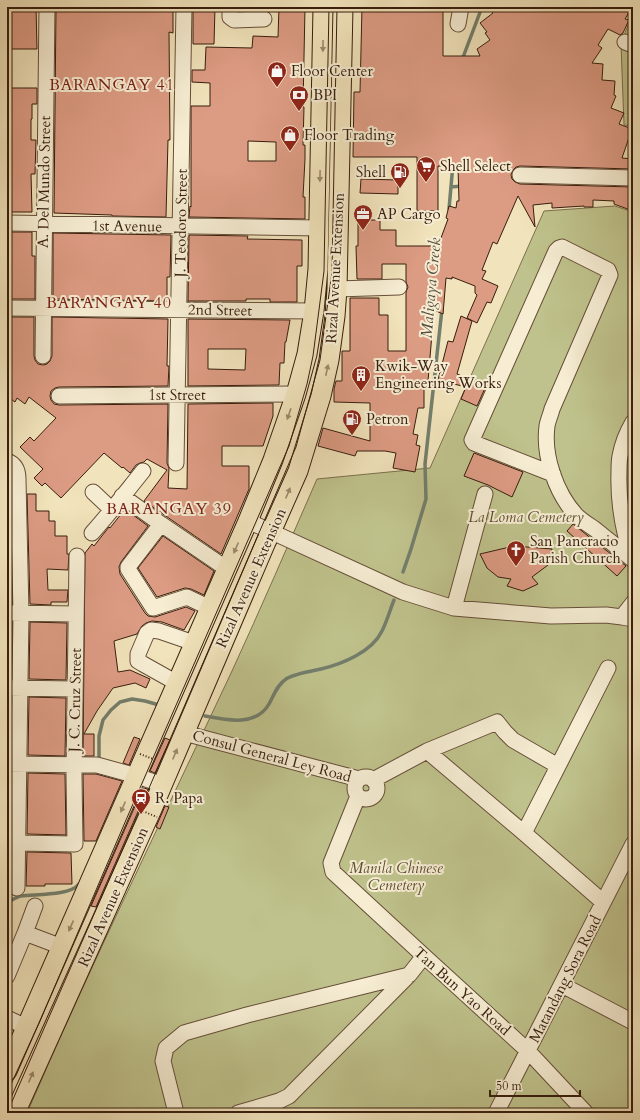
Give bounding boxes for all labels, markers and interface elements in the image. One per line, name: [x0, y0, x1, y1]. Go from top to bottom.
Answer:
one-way arrow: [319, 40, 326, 52]
shop icon: Floor Center: [266, 60, 288, 88]
place label: Floor Center: [291, 61, 373, 81]
district label: BARANGAY 41: [49, 74, 175, 96]
bank icon: BPI: [288, 84, 310, 112]
place label: BPI: [313, 85, 337, 105]
street label: A. Del Mundo Street: [33, 115, 55, 248]
shop icon: Floor Trading: [279, 124, 301, 152]
place label: Floor Trading: [304, 125, 395, 145]
supermarket icon: Shell Select: [415, 155, 437, 183]
place label: Shell Select: [440, 156, 511, 176]
fuel station icon: Shell: [389, 161, 411, 189]
place label: Shell: [356, 162, 386, 182]
street label: J. Teodoro Street: [170, 168, 192, 279]
one-way arrow: [317, 170, 324, 182]
street label: Rizal Avenue Extension: [321, 192, 349, 344]
office icon: AP Cargo: [352, 203, 374, 231]
place label: AP Cargo: [377, 204, 441, 224]
street label: 1st Avenue: [92, 215, 162, 237]
water label: Maligaya Creek: [416, 237, 446, 339]
district label: BARANGAY 40: [46, 292, 172, 314]
street label: 2nd Street: [188, 299, 253, 321]
place label: Kwik-Way Engineering Works: [375, 356, 501, 393]
one-way arrow: [325, 364, 331, 376]
building icon: Kwik-Way Engineering Works: [350, 364, 372, 392]
street label: 1st Street: [148, 385, 206, 405]
fuel station icon: Petron: [341, 408, 363, 436]
one-way arrow: [285, 409, 291, 421]
place label: Petron: [366, 409, 409, 429]
one-way arrow: [285, 488, 291, 499]
district label: BARANGAY 39: [106, 498, 232, 520]
street label: Rizal Avenue Extension: [211, 505, 291, 651]
park label: La Loma Cemetery: [468, 507, 584, 527]
place label: San Pancracio Parish Church: [530, 531, 622, 568]
church icon: San Pancracio Parish Church: [505, 539, 527, 567]
one-way arrow: [233, 543, 239, 554]
street label: J. C. Cruz Street: [64, 647, 86, 754]
street label: Consul General Ley Road: [190, 725, 354, 787]
one-way arrow: [173, 748, 179, 760]
station icon: R. Papa: [130, 787, 152, 815]
place label: R. Papa: [155, 788, 204, 808]
one-way arrow: [120, 801, 126, 812]
street label: Rizal Avenue Extension: [73, 824, 153, 970]
park label: Manila Chinese Cemetery: [349, 858, 443, 895]
street label: Matandang Sora Road: [524, 912, 606, 1046]
one-way arrow: [68, 920, 74, 931]
street label: Tan Bun Yao Road: [409, 942, 515, 1040]
one-way arrow: [28, 1072, 34, 1083]
scale bar: [490, 1072, 580, 1098]
text: 50 m: [496, 1078, 523, 1094]

